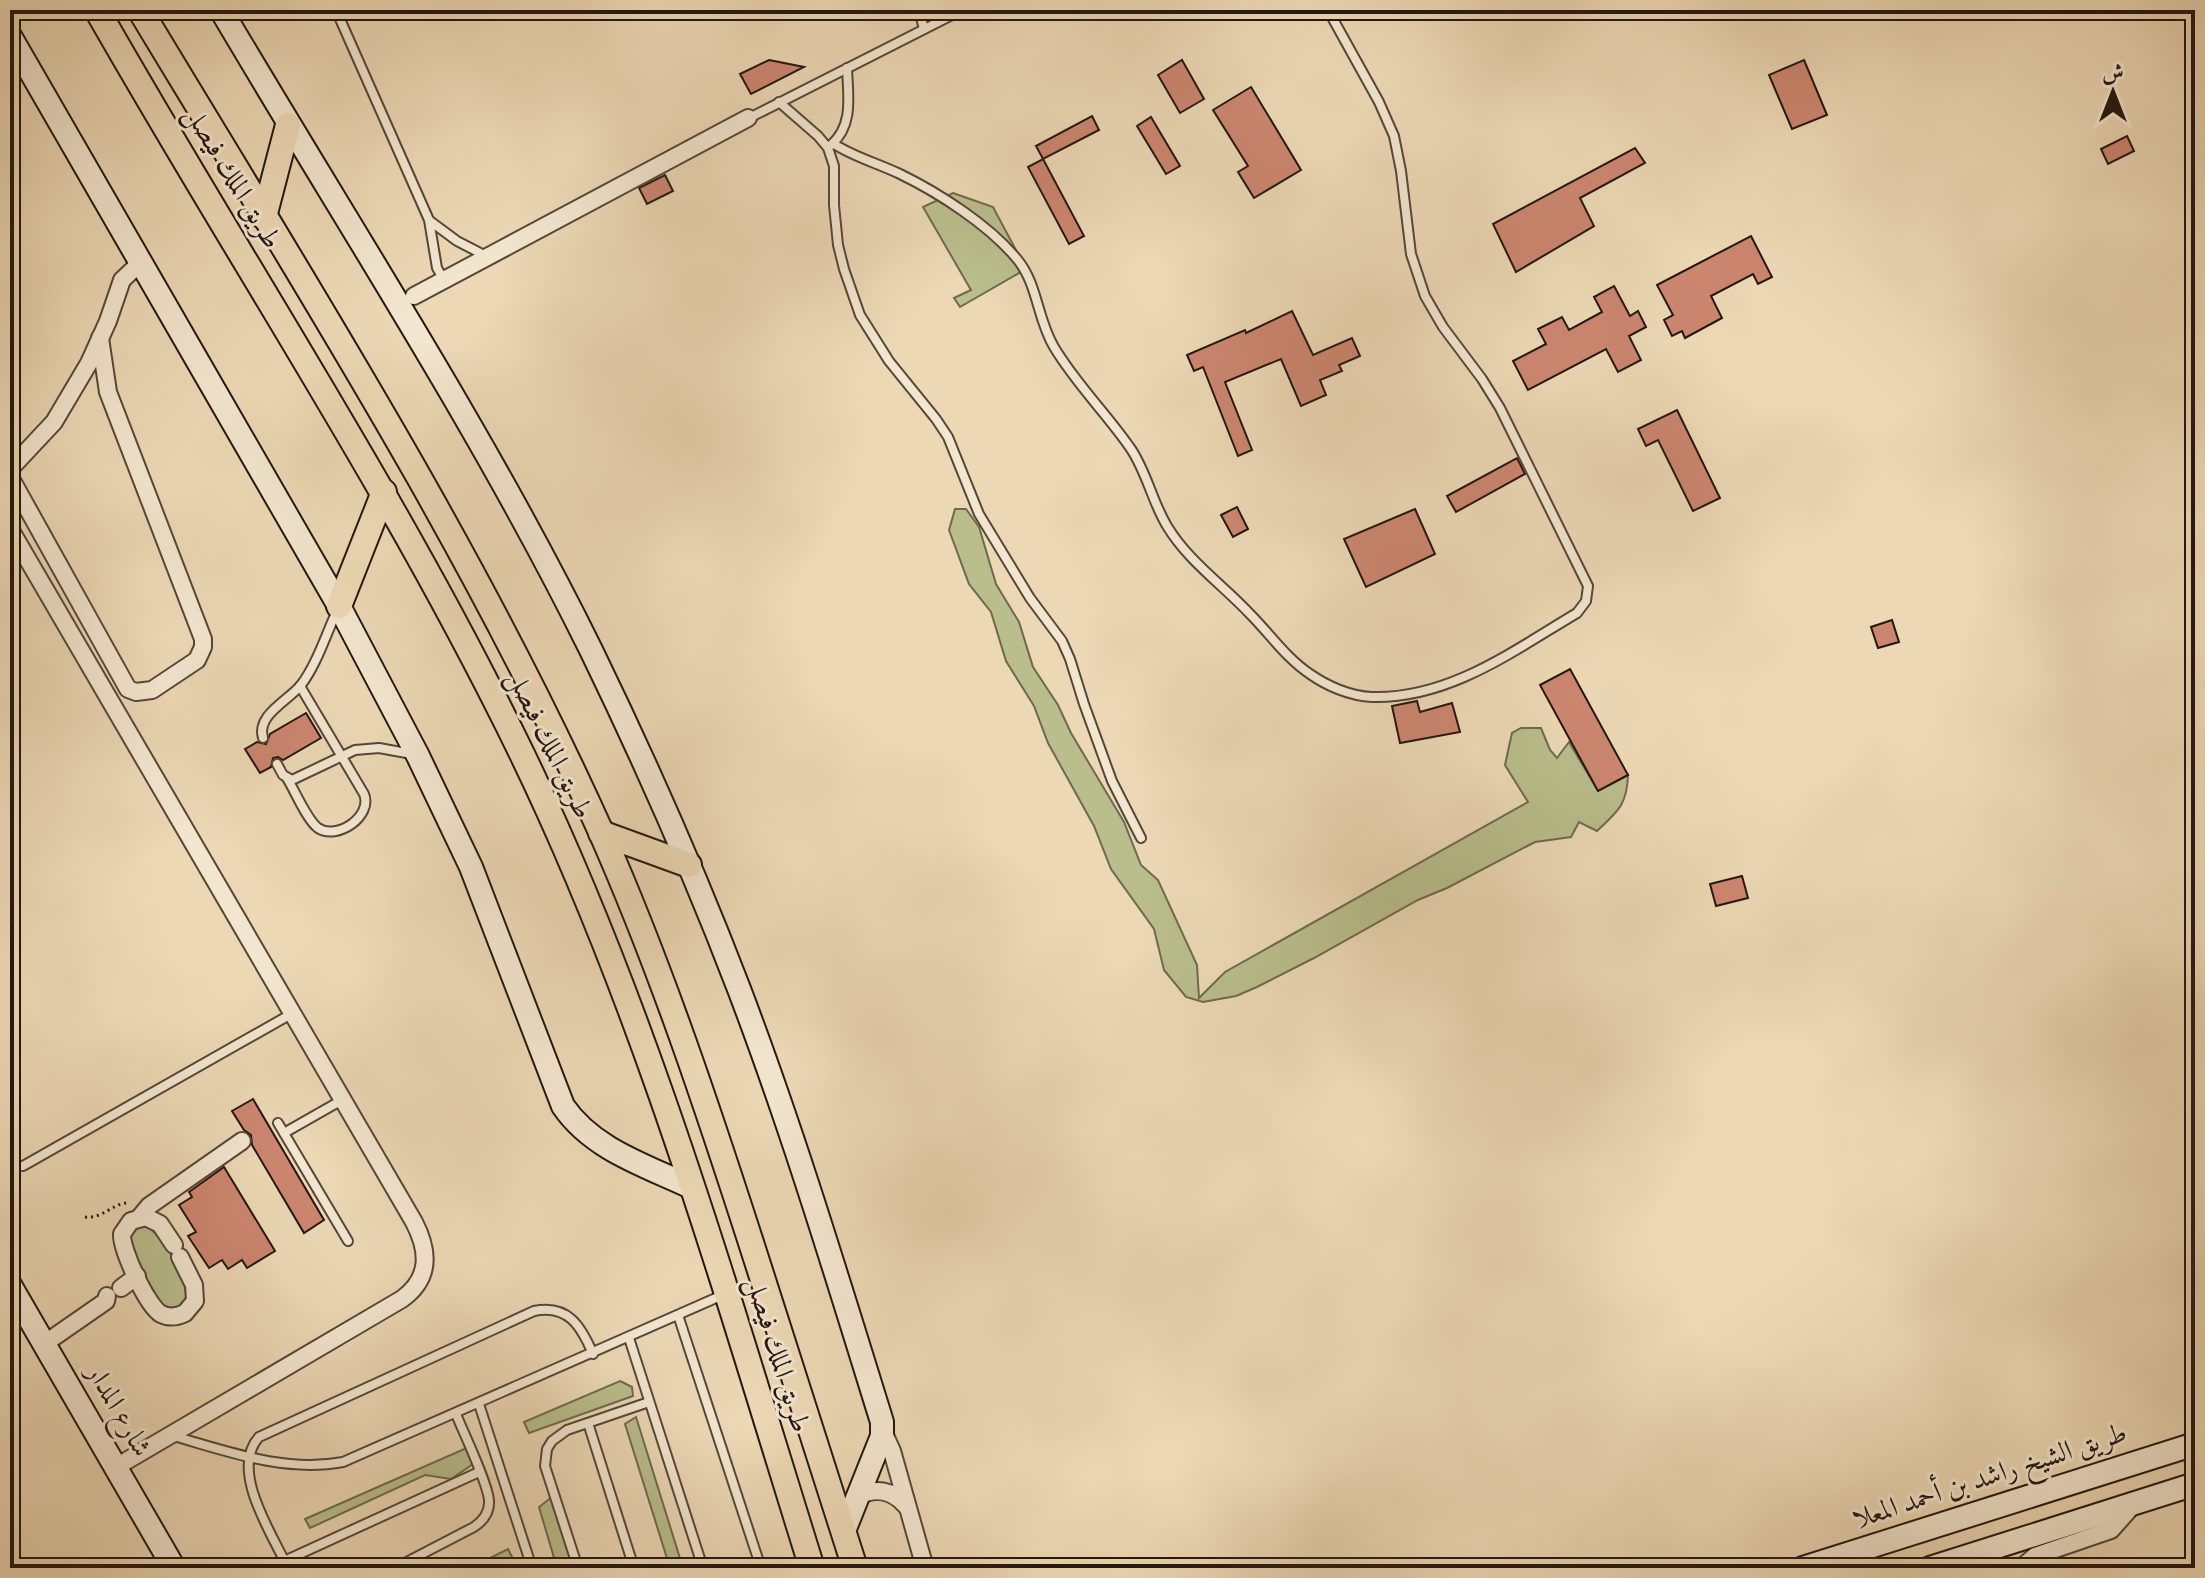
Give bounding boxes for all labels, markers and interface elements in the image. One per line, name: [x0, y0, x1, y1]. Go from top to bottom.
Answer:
north arrow: [2073, 52, 2153, 132]
text: ش: [2102, 60, 2124, 88]
street label: طريق الملك فيصل: [176, 100, 288, 256]
street label: طريق الملك فيصل: [498, 665, 600, 825]
street label: طريق الملك فيصل: [737, 1273, 817, 1437]
street label: شارع المدار: [73, 1356, 158, 1466]
street label: طريق الشيخ راشد بن أحمد المعلا: [1847, 1412, 2133, 1543]

